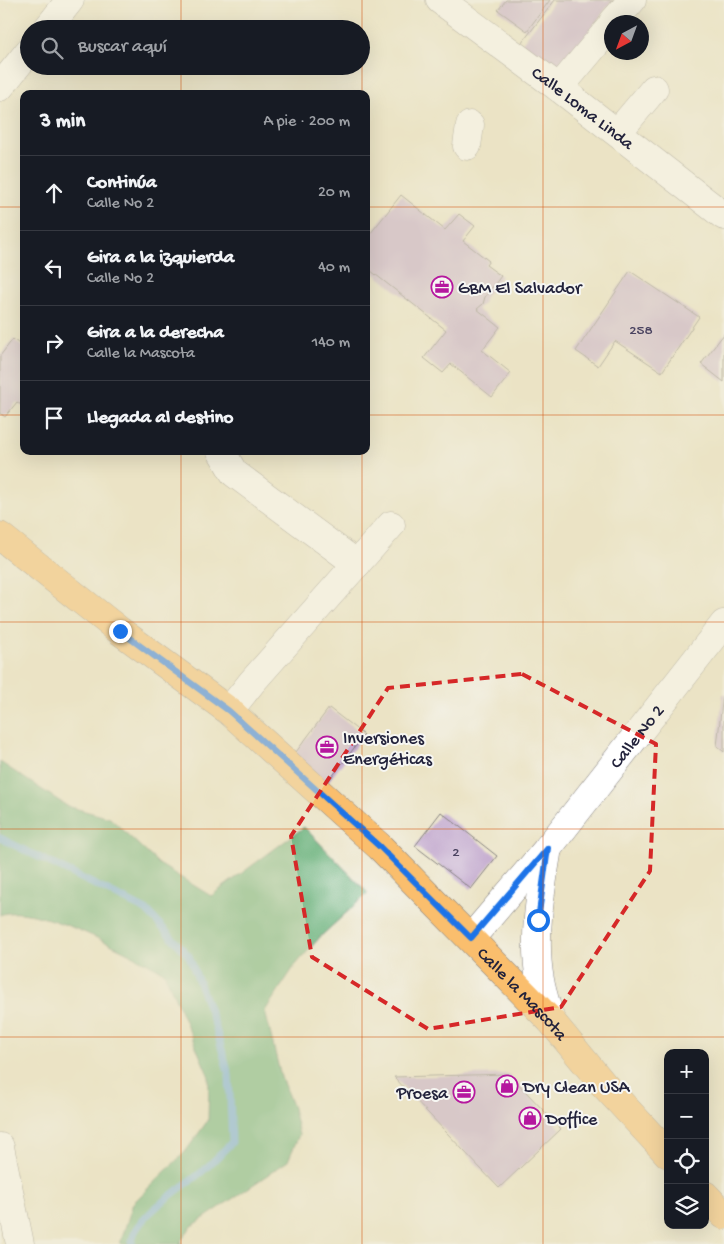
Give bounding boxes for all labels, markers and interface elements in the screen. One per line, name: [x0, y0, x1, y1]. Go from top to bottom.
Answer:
north arrow: [604, 15, 649, 60]
search box: [20, 20, 370, 75]
icon: search: [38, 34, 66, 62]
text: Buscar aquí: [78, 36, 167, 59]
street label: Calle Loma Linda: [526, 63, 638, 156]
text: 3 min: [40, 110, 85, 135]
text: A pie · 200 m: [263, 113, 350, 132]
text: Continúa: [87, 172, 157, 195]
icon: ahead: [40, 179, 68, 207]
text: 20 m: [318, 184, 350, 203]
text: Calle No 2: [87, 195, 154, 214]
text: Gira a la izquierda: [87, 247, 234, 270]
icon: left: [40, 254, 68, 282]
text: 40 m: [318, 259, 350, 278]
text: Calle No 2: [87, 270, 154, 289]
office icon: GBM El Salvador: [430, 275, 454, 299]
place label: GBM El Salvador: [458, 279, 583, 300]
text: Gira a la derecha: [87, 322, 224, 345]
house number: 258: [629, 322, 653, 340]
icon: right: [40, 329, 68, 357]
text: 140 m: [312, 334, 350, 353]
text: Calle la Mascota: [87, 345, 195, 364]
icon: arrive: [40, 404, 68, 432]
text: Llegada al destino: [87, 407, 233, 430]
route end: [109, 620, 132, 643]
street label: Calle No 2: [606, 701, 670, 774]
place label: Inversiones Energéticas: [343, 729, 433, 771]
office icon: Inversiones Energéticas: [315, 735, 339, 759]
house number: 2: [452, 844, 460, 862]
route start: [527, 909, 550, 932]
street label: Calle la Mascota: [472, 944, 571, 1046]
map controls: [664, 1049, 709, 1229]
button: +: [664, 1049, 709, 1094]
shop icon: Dry Clean USA: [495, 1074, 519, 1098]
place label: Dry Clean USA: [522, 1078, 631, 1099]
office icon: Proesa: [452, 1080, 476, 1104]
place label: Proesa: [395, 1084, 449, 1105]
button: −: [664, 1094, 709, 1139]
shop icon: Doffice: [518, 1106, 542, 1130]
place label: Doffice: [545, 1110, 598, 1131]
button: locate: [664, 1139, 709, 1184]
button: layers: [664, 1184, 709, 1229]

